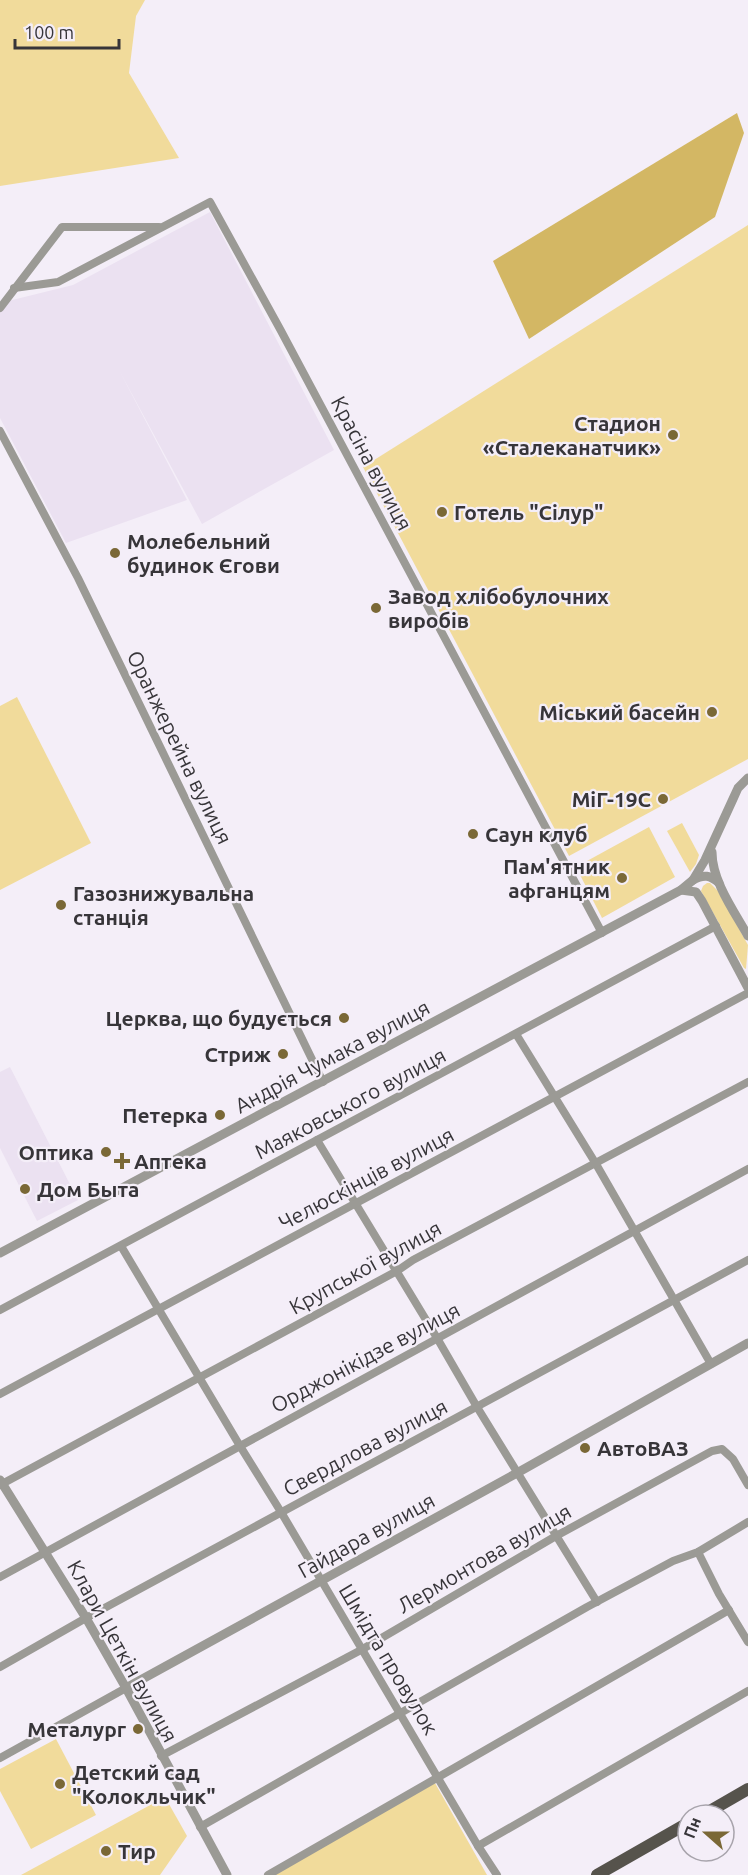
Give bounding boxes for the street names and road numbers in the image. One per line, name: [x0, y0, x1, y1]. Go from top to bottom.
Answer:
street label: Красіна вулиця: [327, 392, 417, 534]
street label: Оранжерейна вулиця: [123, 646, 237, 848]
street label: Андрія Чумака вулиця: [231, 995, 433, 1117]
street label: Маяковського вулиця: [250, 1042, 450, 1164]
street label: Челюскінців вулиця: [274, 1122, 458, 1234]
street label: Крупської вулиця: [285, 1215, 445, 1319]
street label: Орджонікідзе вулиця: [266, 1297, 464, 1417]
street label: Свердлова вулиця: [279, 1394, 451, 1500]
street label: Гайдара вулиця: [294, 1488, 438, 1582]
street label: Лермонтова вулиця: [393, 1498, 575, 1618]
street label: Клари Цеткін вулиця: [63, 1556, 183, 1746]
street label: Шмідта провулок: [335, 1579, 444, 1739]

